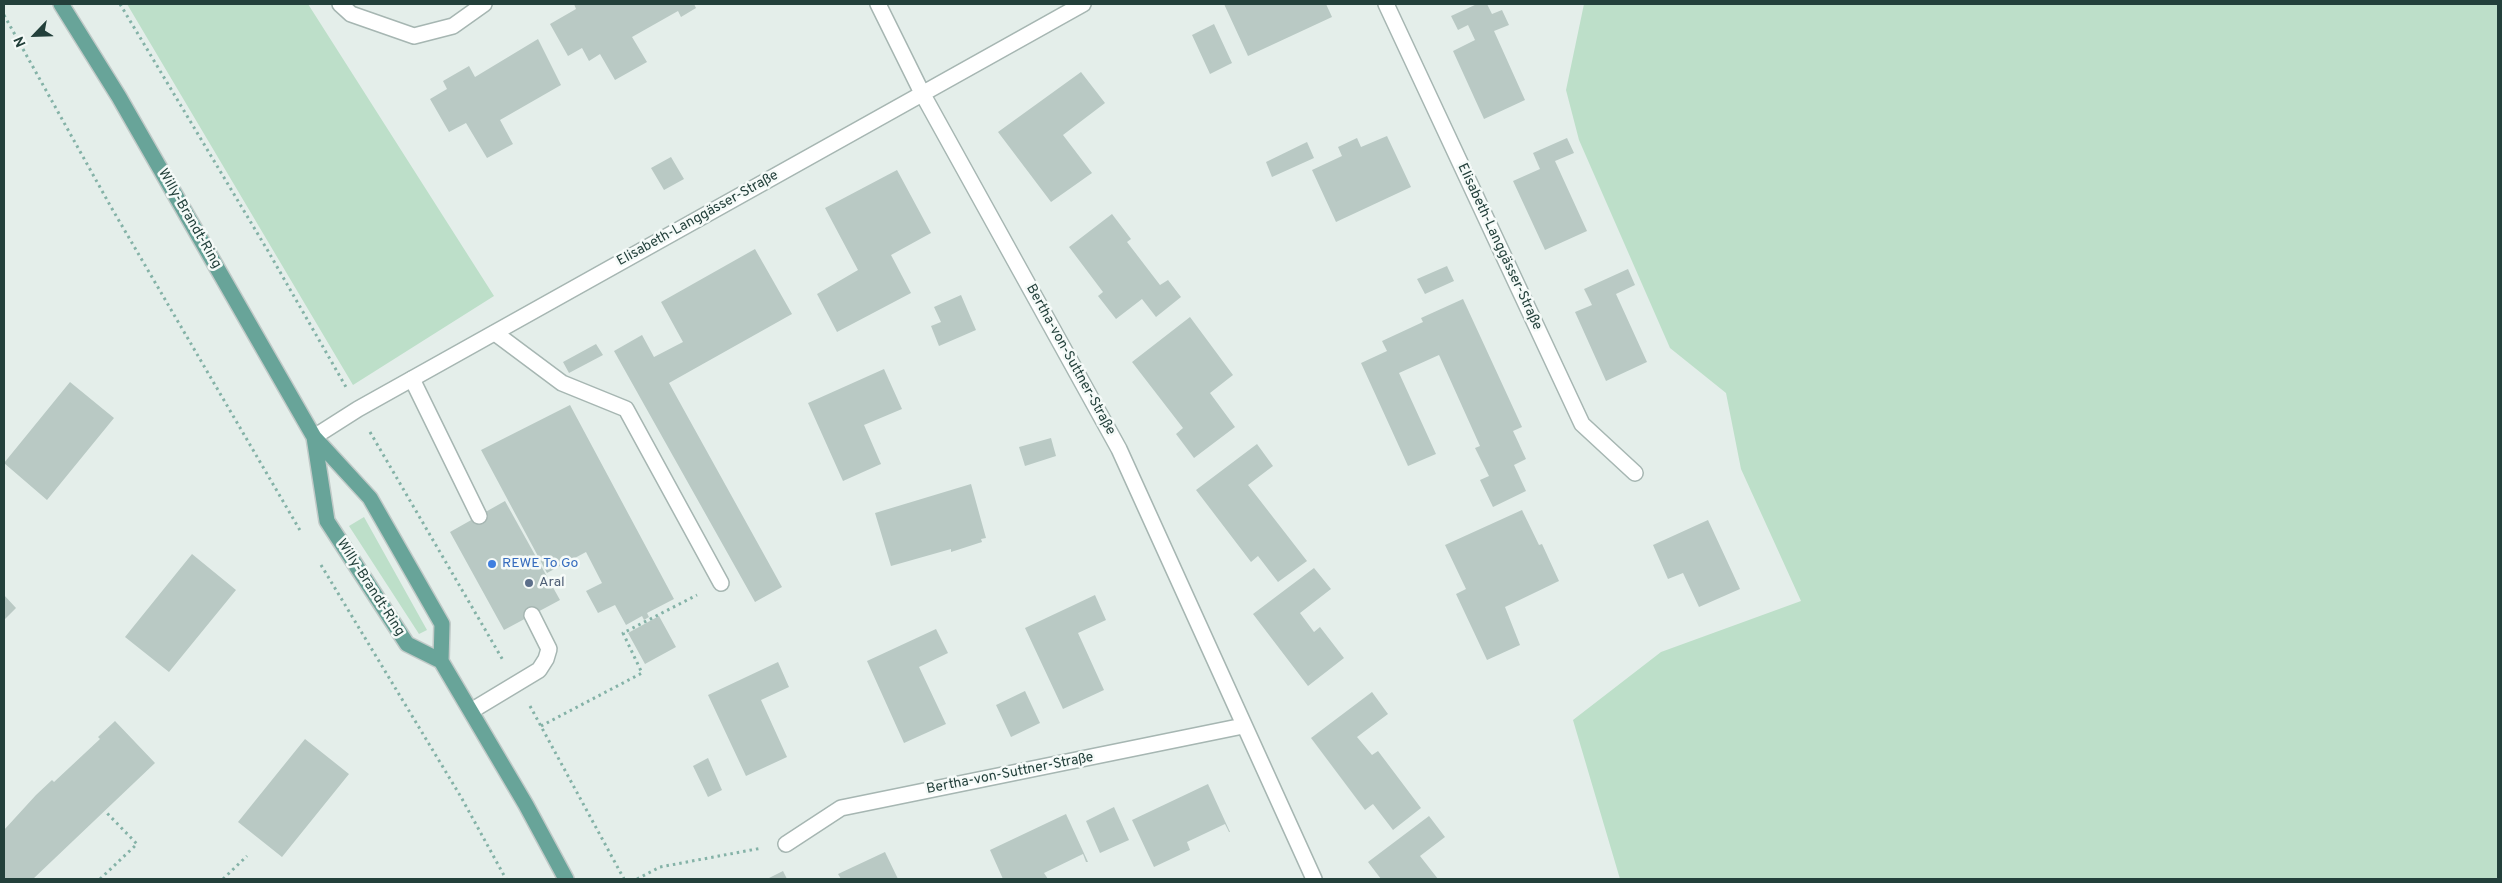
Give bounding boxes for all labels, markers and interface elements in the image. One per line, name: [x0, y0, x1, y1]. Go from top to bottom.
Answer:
north arrow: [10, 10, 60, 60]
text: N: [11, 33, 31, 49]
street label: Elisabeth-Langgässer-Straße: [1453, 161, 1545, 333]
street label: Willy-Brandt-Ring: [154, 166, 224, 272]
street label: Elisabeth-Langgässer-Straße: [614, 168, 782, 270]
street label: Bertha-von-Suttner-Straße: [1021, 282, 1119, 438]
street label: Willy-Brandt-Ring: [332, 536, 408, 640]
place label: REWE To Go: [502, 556, 578, 572]
marker: REWE To Go: [486, 558, 498, 570]
place label: Aral: [539, 575, 565, 591]
marker: Aral: [523, 577, 535, 589]
street label: Bertha-von-Suttner-Straße: [925, 750, 1095, 798]

